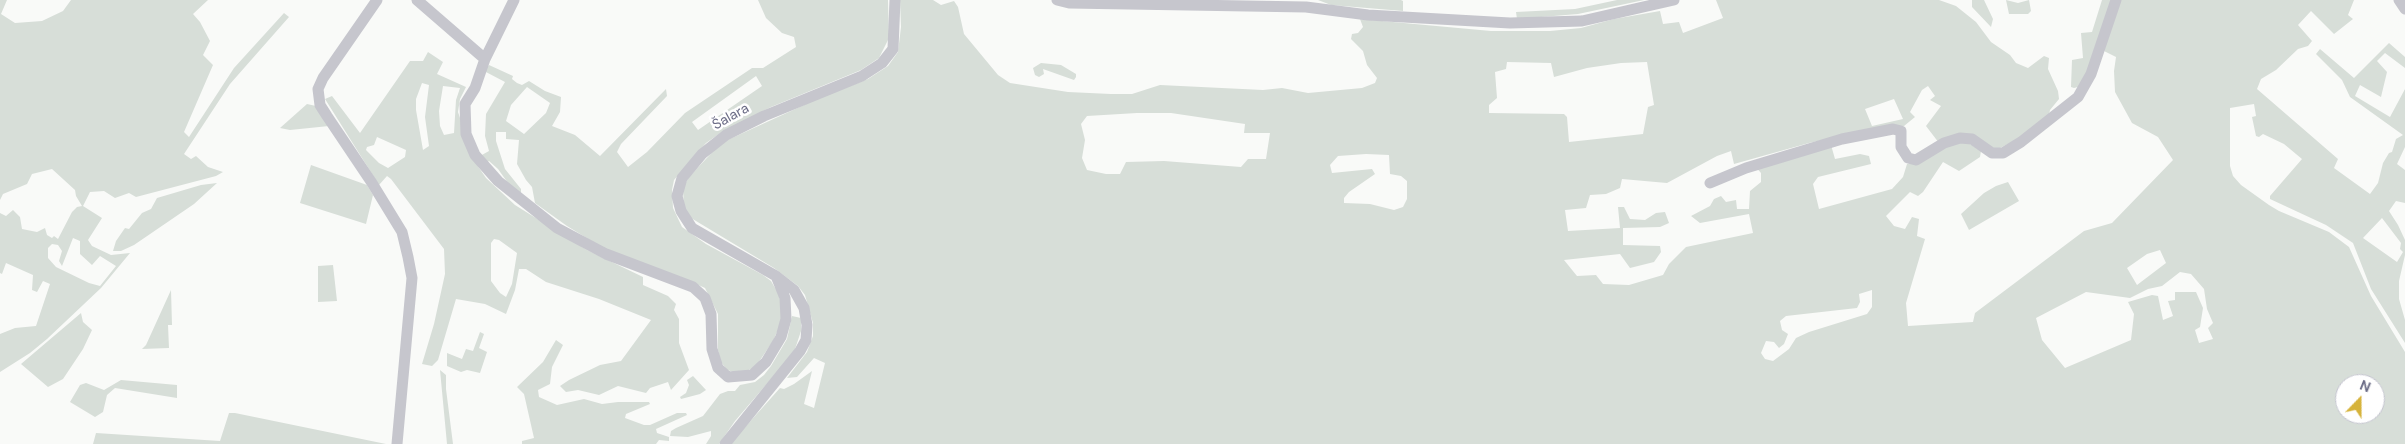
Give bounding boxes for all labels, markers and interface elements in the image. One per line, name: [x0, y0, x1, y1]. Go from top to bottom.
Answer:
street label: Šalara: [710, 100, 752, 134]
north arrow: [2335, 374, 2385, 424]
text: N: [2357, 376, 2373, 396]

